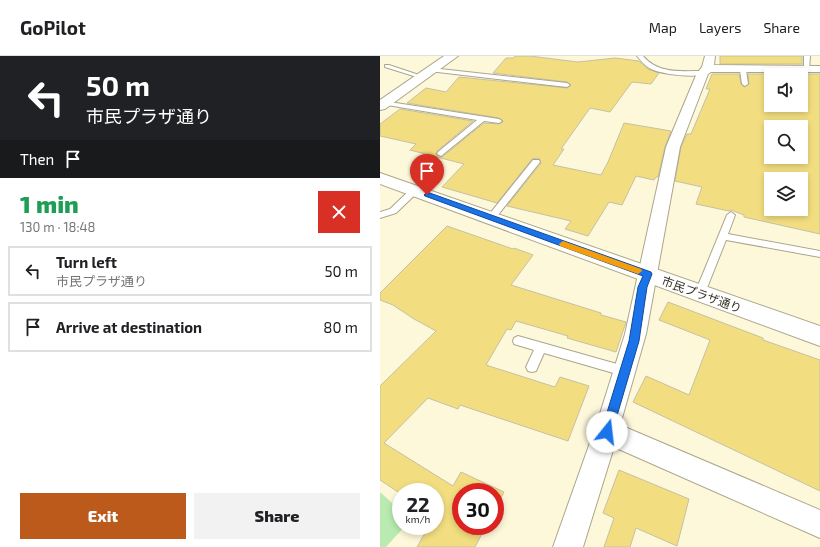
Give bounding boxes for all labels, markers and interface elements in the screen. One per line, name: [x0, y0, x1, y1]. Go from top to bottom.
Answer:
text: GoPilot: [20, 16, 86, 39]
text: Map: [649, 19, 677, 36]
text: Layers: [699, 19, 741, 36]
text: Share: [763, 19, 800, 36]
text: 50 m: [86, 68, 150, 102]
map controls: [764, 68, 808, 216]
button: sound: [764, 68, 808, 112]
icon: left: [20, 72, 72, 124]
text: 市民プラザ通り: [86, 105, 212, 127]
button: search: [764, 120, 808, 164]
icon: arrive: [62, 148, 84, 170]
text: Then: [20, 150, 54, 168]
pin: [410, 154, 444, 195]
icon: arrive: [416, 160, 438, 182]
button: layers: [764, 172, 808, 216]
text: 1 min: [20, 189, 79, 218]
button: close: [318, 191, 360, 233]
text: 130 m · 18:48: [20, 219, 95, 235]
text: Turn left: [56, 253, 117, 271]
icon: left: [22, 260, 44, 282]
text: 50 m: [324, 262, 358, 280]
text: 市民プラザ通り: [56, 273, 147, 289]
street label: 市民プラザ通り: [660, 273, 744, 315]
icon: arrive: [22, 316, 44, 338]
text: Arrive at destination: [56, 318, 202, 336]
text: 80 m: [323, 318, 358, 336]
position arrow: [586, 411, 628, 453]
speed limit sign: 30: [452, 483, 504, 535]
text: 22: [406, 492, 430, 516]
button: Exit: [20, 493, 186, 539]
button: Share: [194, 493, 360, 539]
text: km/h: [406, 513, 430, 525]

